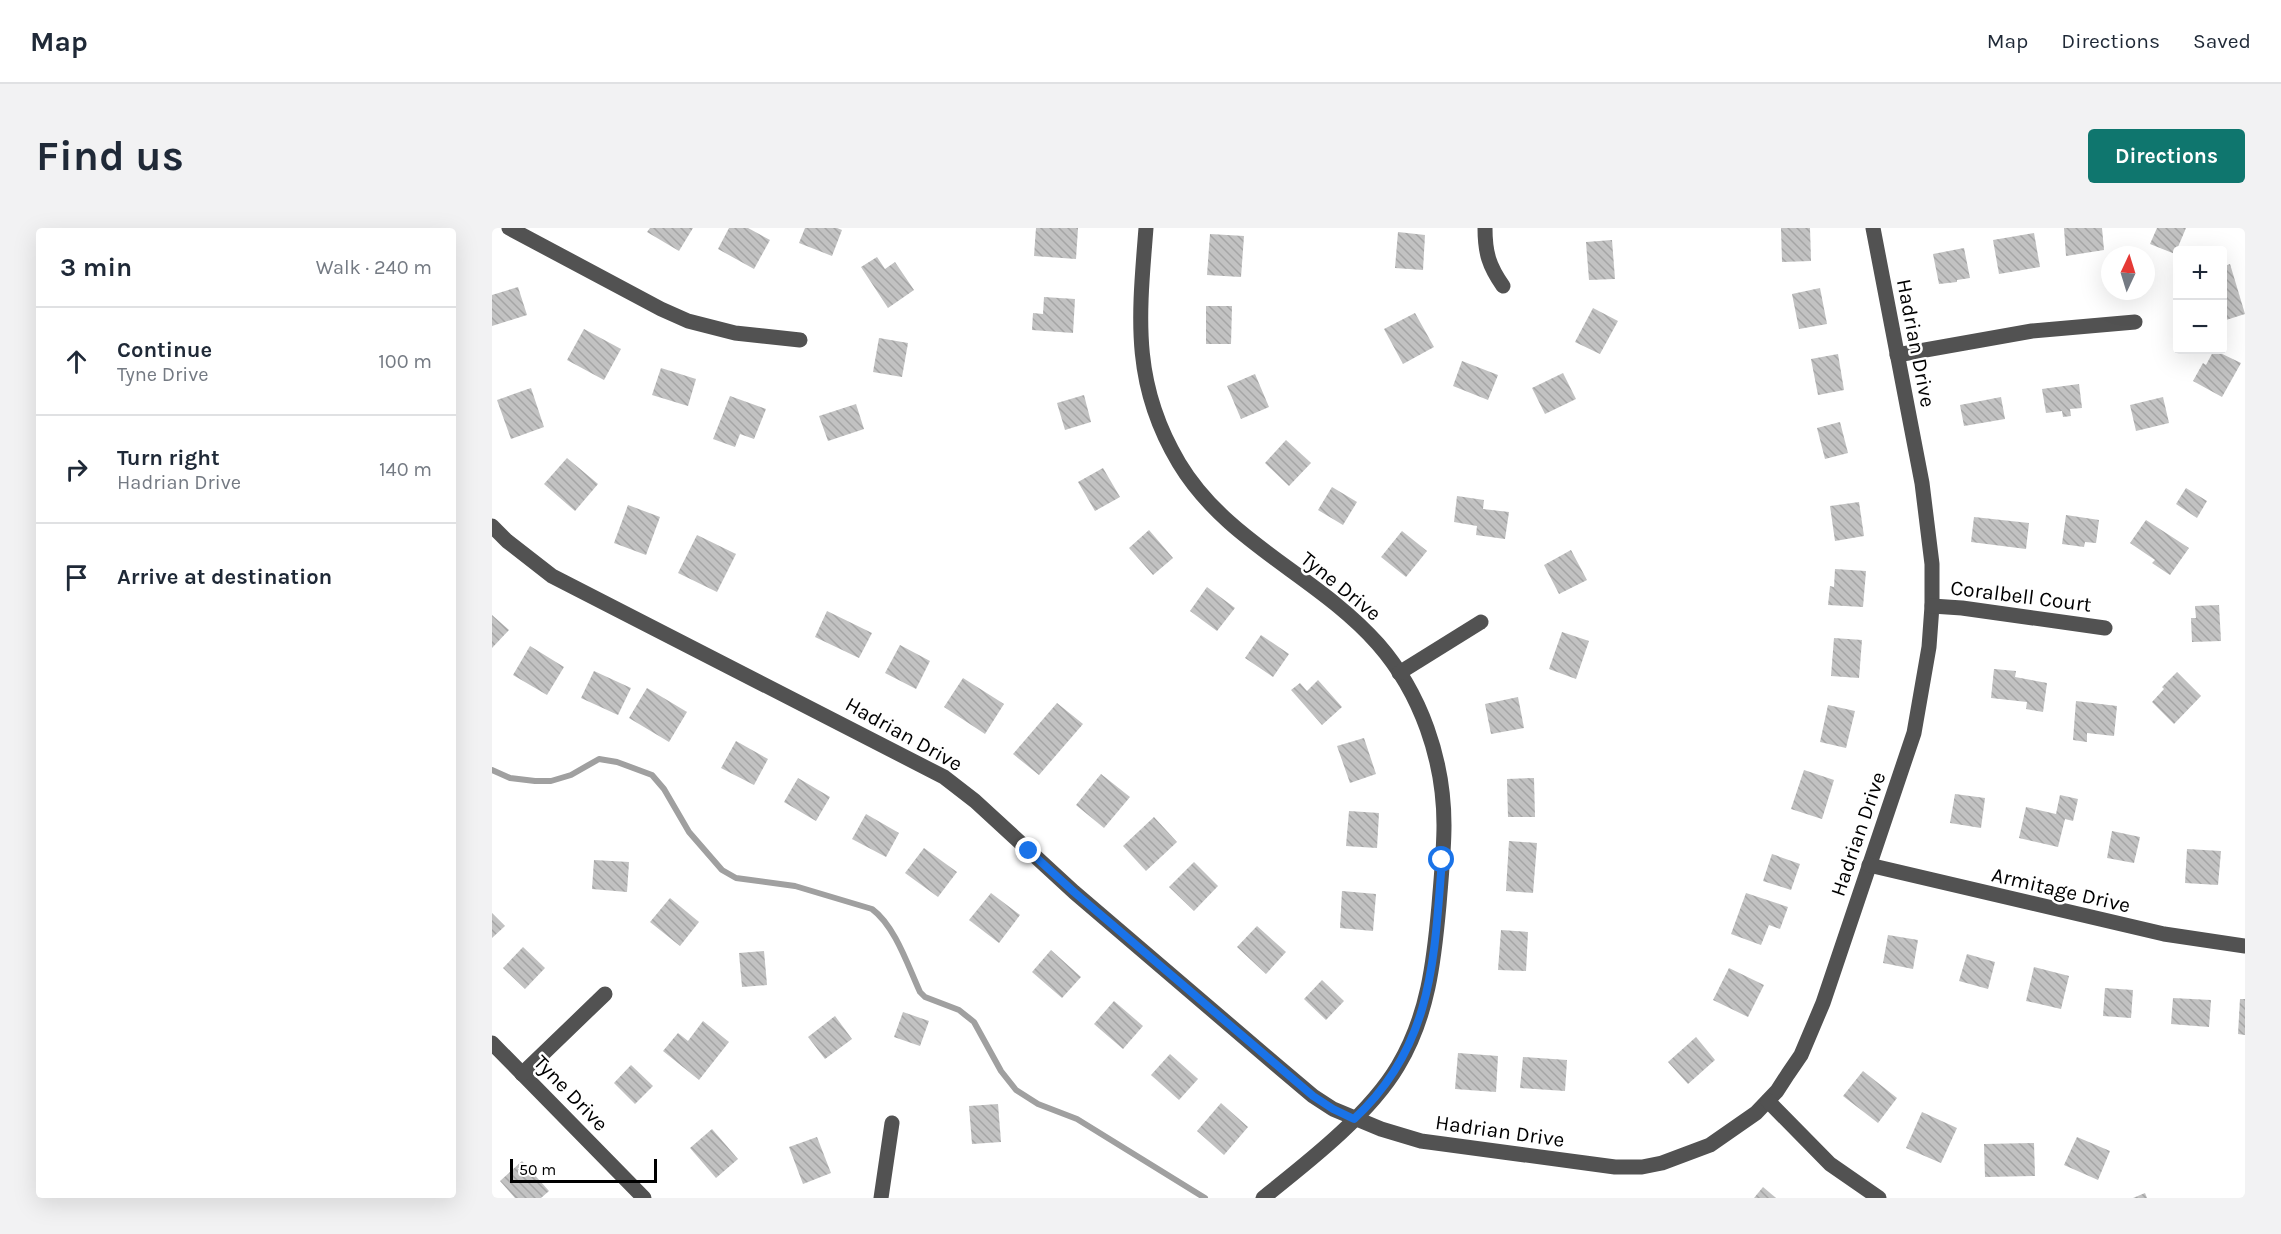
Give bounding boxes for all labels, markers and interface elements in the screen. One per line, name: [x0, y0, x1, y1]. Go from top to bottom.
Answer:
text: Map: [30, 25, 88, 58]
text: Map: [1987, 29, 2028, 53]
text: Directions: [2061, 29, 2160, 53]
text: Saved: [2193, 29, 2251, 53]
button: Directions: [2088, 129, 2245, 183]
text: Find us: [36, 131, 184, 181]
north arrow: [2101, 246, 2155, 300]
map controls: [2173, 246, 2227, 354]
button: +: [2173, 246, 2227, 300]
text: 3 min: [60, 252, 132, 283]
text: Walk · 240 m: [316, 256, 432, 279]
street label: Hadrian Drive: [1892, 277, 1940, 409]
button: −: [2173, 300, 2227, 354]
text: Continue: [117, 337, 212, 363]
icon: ahead: [60, 345, 93, 378]
text: 100 m: [378, 350, 432, 373]
text: Tyne Drive: [117, 363, 209, 386]
text: Turn right: [117, 445, 220, 471]
icon: right: [60, 453, 93, 486]
text: 140 m: [379, 458, 432, 481]
text: Hadrian Drive: [117, 471, 241, 494]
street label: Tyne Drive: [1296, 546, 1386, 626]
icon: arrive: [60, 561, 93, 594]
text: Arrive at destination: [117, 564, 332, 590]
street label: Coralbell Court: [1949, 575, 2093, 617]
street label: Hadrian Drive: [841, 692, 967, 776]
street label: Hadrian Drive: [1825, 769, 1891, 899]
route end: [1015, 837, 1041, 863]
route start: [1428, 846, 1454, 872]
street label: Armitage Drive: [1989, 862, 2133, 918]
street label: Tyne Drive: [529, 1050, 613, 1136]
street label: Hadrian Drive: [1434, 1110, 1566, 1152]
scale bar: [510, 1156, 657, 1184]
text: 50 m: [519, 1160, 556, 1179]

